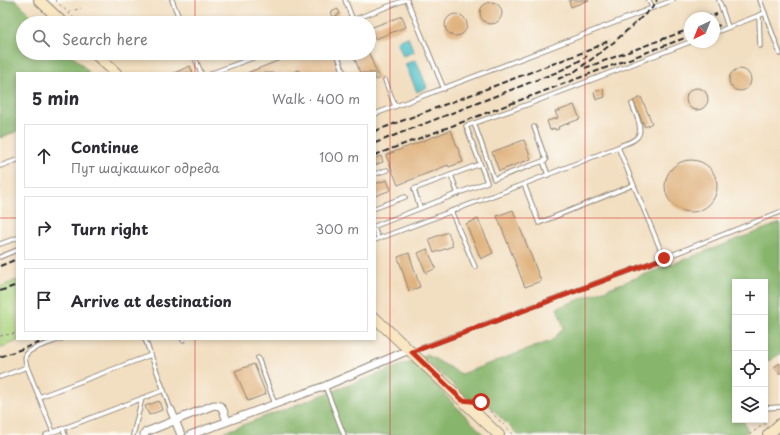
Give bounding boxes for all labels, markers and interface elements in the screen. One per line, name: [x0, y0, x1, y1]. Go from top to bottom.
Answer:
north arrow: [684, 12, 720, 48]
search box: [16, 16, 376, 60]
icon: search: [30, 27, 52, 49]
text: Search here: [62, 27, 148, 50]
text: 5 min: [32, 85, 79, 111]
text: Walk · 400 m: [272, 89, 360, 108]
text: Continue: [71, 135, 139, 158]
icon: ahead: [33, 145, 55, 167]
text: 100 m: [319, 147, 359, 166]
text: Пут шајкашког одреда: [71, 158, 220, 177]
icon: right: [33, 217, 55, 239]
text: Turn right: [71, 217, 148, 240]
text: 300 m: [315, 219, 359, 238]
route end: [655, 249, 673, 267]
map controls: [732, 279, 768, 423]
button: +: [732, 279, 768, 315]
icon: arrive: [33, 289, 55, 311]
text: Arrive at destination: [71, 289, 232, 312]
button: −: [732, 315, 768, 351]
button: locate: [732, 351, 768, 387]
button: layers: [732, 387, 768, 423]
route start: [472, 393, 490, 411]

